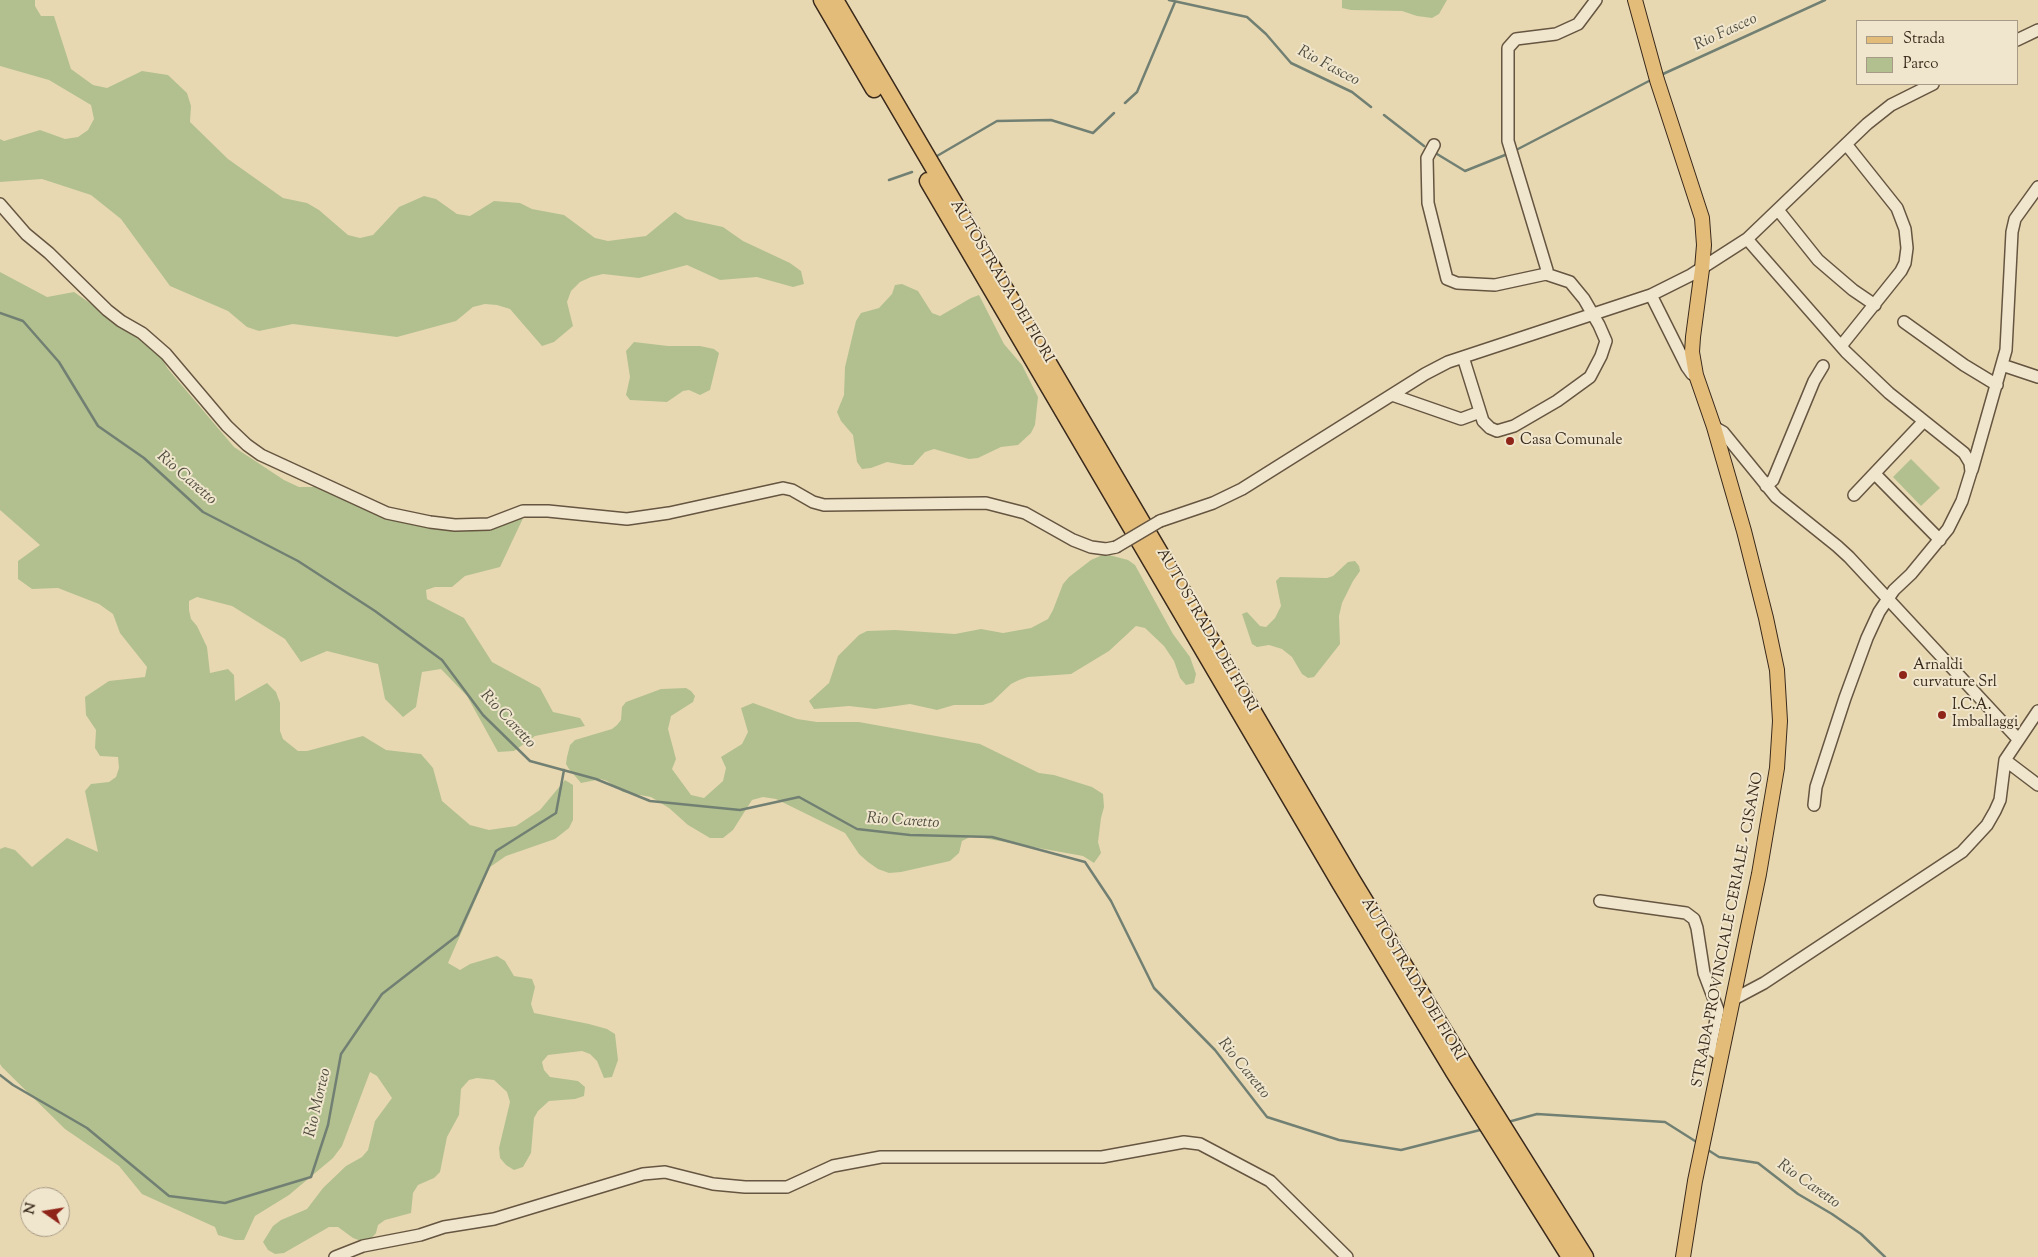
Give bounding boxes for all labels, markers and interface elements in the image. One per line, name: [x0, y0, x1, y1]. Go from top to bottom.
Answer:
water label: Rio Fasceo: [1691, 10, 1761, 56]
legend: [1856, 20, 2018, 85]
text: Strada: [1903, 29, 1945, 50]
water label: Rio Fasceo: [1294, 43, 1362, 91]
text: Parco: [1903, 54, 1939, 75]
street label: AUTOSTRADA DEI FIORI: [945, 197, 1057, 367]
place label: Casa Comunale: [1520, 432, 1622, 450]
marker: Casa Comunale: [1504, 435, 1516, 447]
water label: Rio Caretto: [152, 448, 220, 510]
street label: AUTOSTRADA DEI FIORI: [1152, 546, 1260, 716]
place label: Arnaldi curvature Srl: [1913, 657, 1997, 692]
marker: Arnaldi curvature Srl: [1897, 669, 1909, 681]
water label: Rio Caretto: [475, 687, 539, 753]
place label: I.C.A. Imballaggi: [1952, 697, 2018, 732]
marker: I.C.A. Imballaggi: [1936, 709, 1948, 721]
street label: STRADA PROVINCIALE CERIALE - CISANO: [1690, 771, 1768, 1089]
water label: Rio Caretto: [866, 810, 940, 834]
street label: AUTOSTRADA DEI FIORI: [1356, 895, 1468, 1065]
water label: Rio Caretto: [1213, 1035, 1273, 1103]
water label: Rio Morteo: [302, 1067, 336, 1139]
water label: Rio Caretto: [1773, 1156, 1843, 1214]
north arrow: [20, 1187, 70, 1237]
text: N: [20, 1201, 42, 1217]

